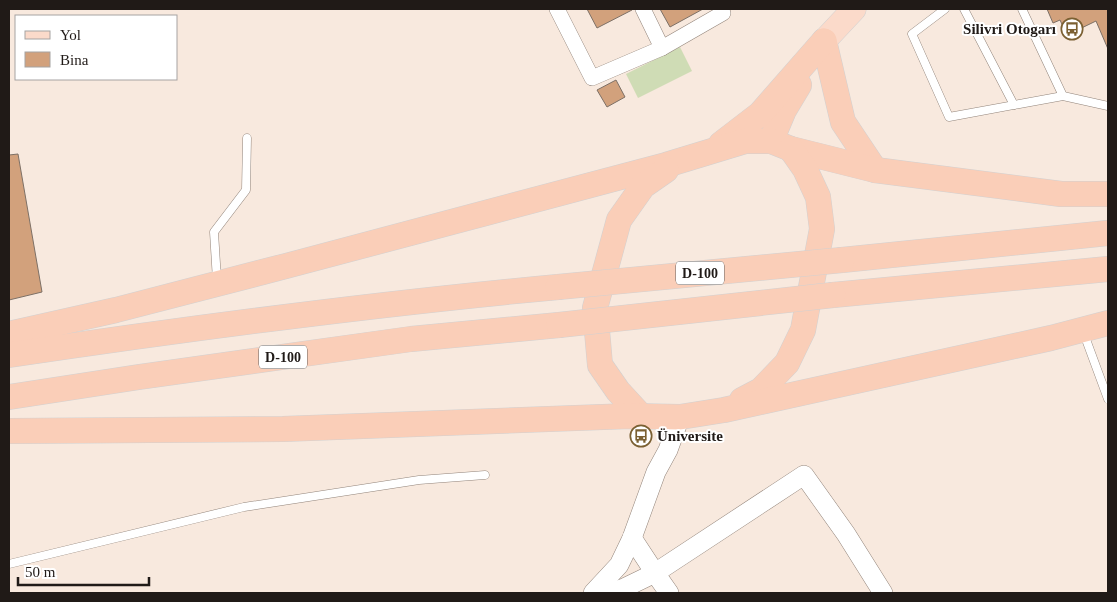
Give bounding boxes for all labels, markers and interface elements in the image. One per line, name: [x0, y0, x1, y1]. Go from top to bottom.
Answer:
legend: [15, 15, 178, 80]
bus stop icon: Silivri Otogarı: [1060, 17, 1084, 41]
place label: Silivri Otogarı: [963, 21, 1056, 37]
text: Yol: [60, 27, 81, 43]
text: Bina: [60, 52, 89, 68]
road number: D-100: [676, 262, 724, 284]
road number: D-100: [259, 346, 307, 368]
bus stop icon: Üniversite: [629, 424, 653, 448]
place label: Üniversite: [657, 428, 723, 444]
scale bar: [18, 554, 149, 586]
text: 50 m: [25, 564, 56, 580]

